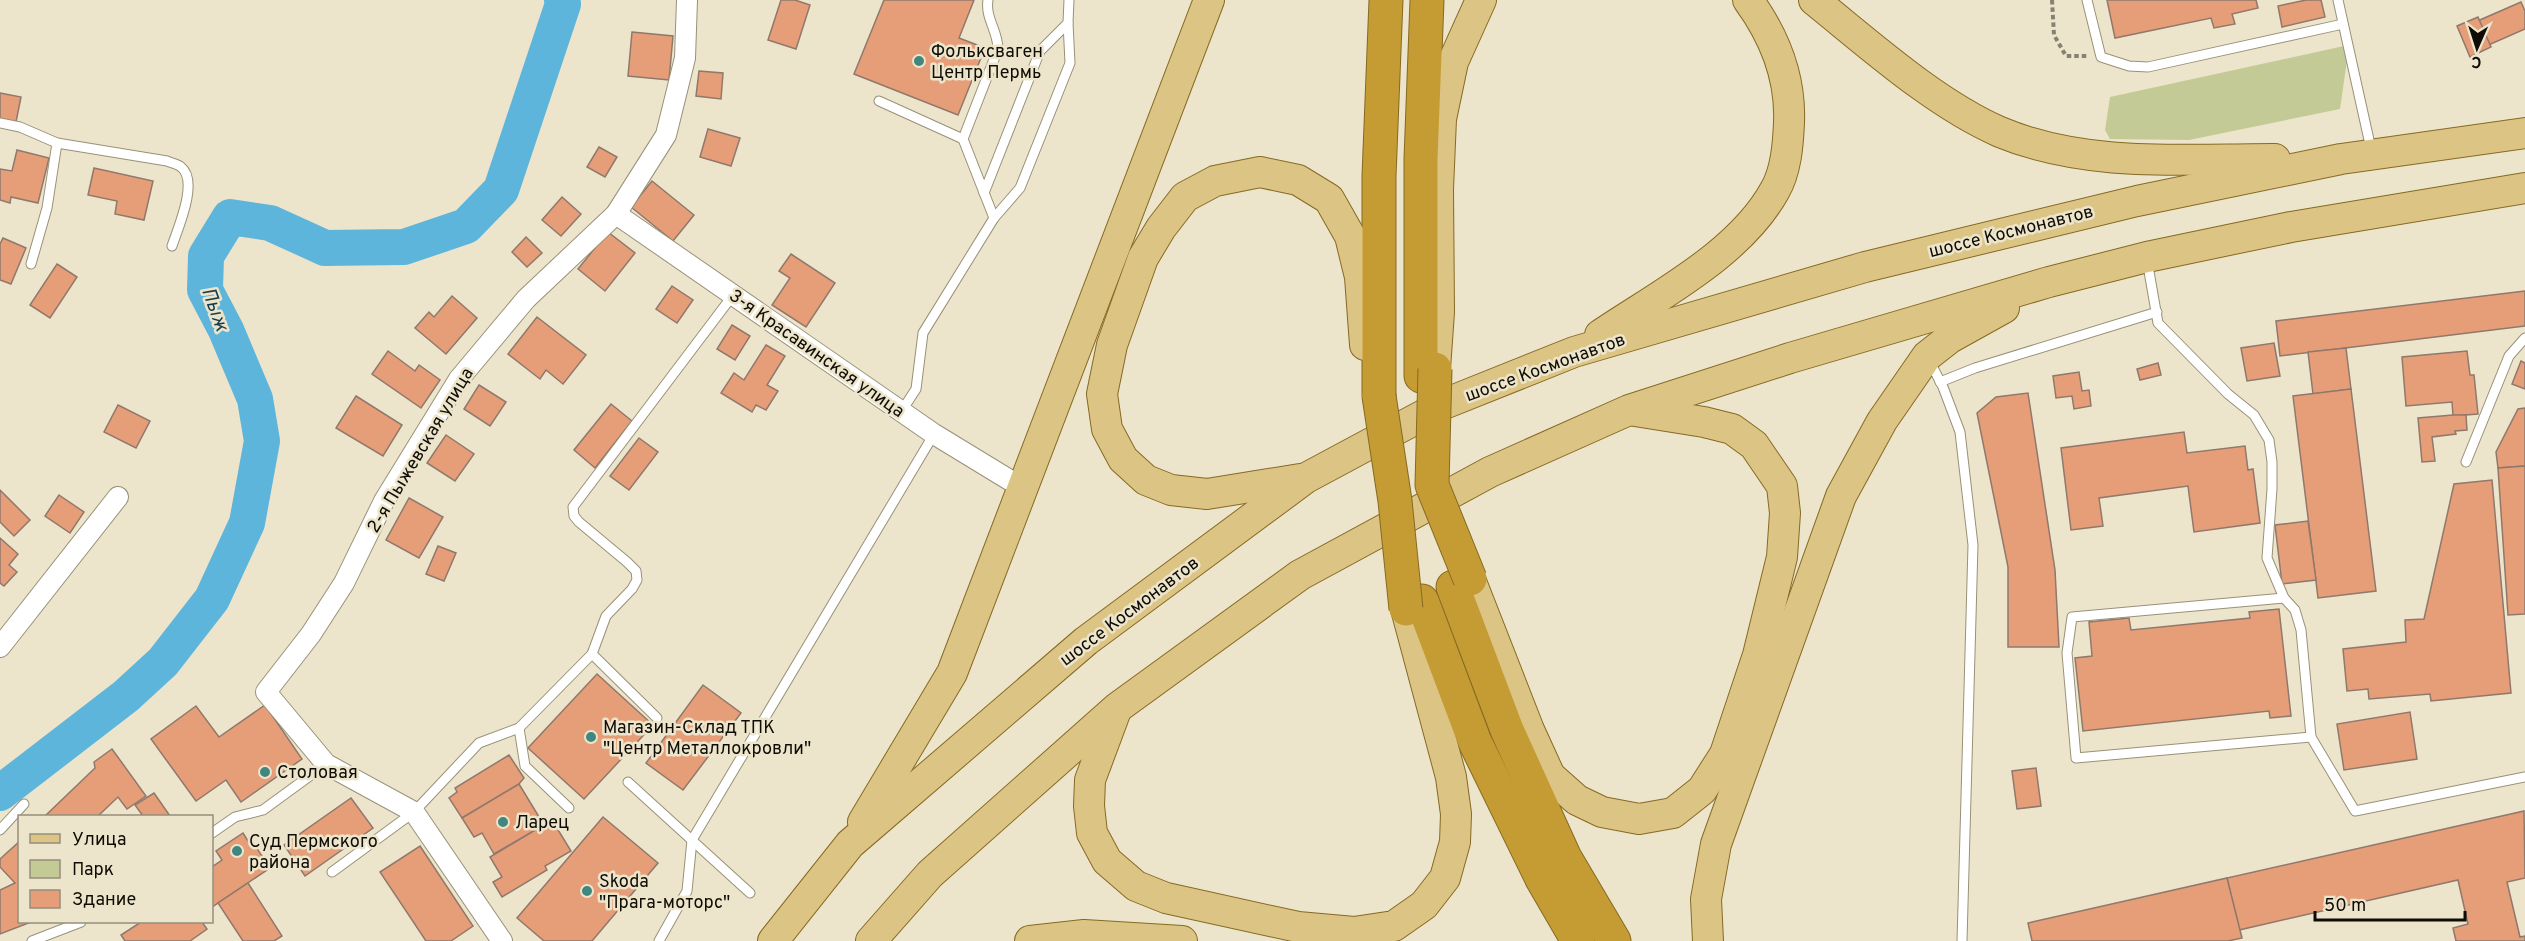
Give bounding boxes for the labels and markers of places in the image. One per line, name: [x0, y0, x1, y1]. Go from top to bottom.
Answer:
place label: Фольксваген Центр Пермь: [931, 41, 1043, 85]
marker: Фольксваген Центр Пермь: [912, 54, 926, 68]
place label: Магазин-Склад ТПК "Центр Металлокровли": [603, 717, 811, 761]
marker: Магазин-Склад ТПК "Центр Металлокровли": [584, 730, 598, 744]
place label: Столовая: [277, 762, 358, 785]
marker: Столовая: [258, 765, 272, 779]
place label: Ларец: [515, 812, 569, 835]
marker: Ларец: [496, 815, 510, 829]
place label: Суд Пермского района: [249, 831, 378, 875]
marker: Суд Пермского района: [230, 844, 244, 858]
place label: Skoda "Прага-моторс": [599, 871, 730, 915]
marker: Skoda "Прага-моторс": [580, 884, 594, 898]

